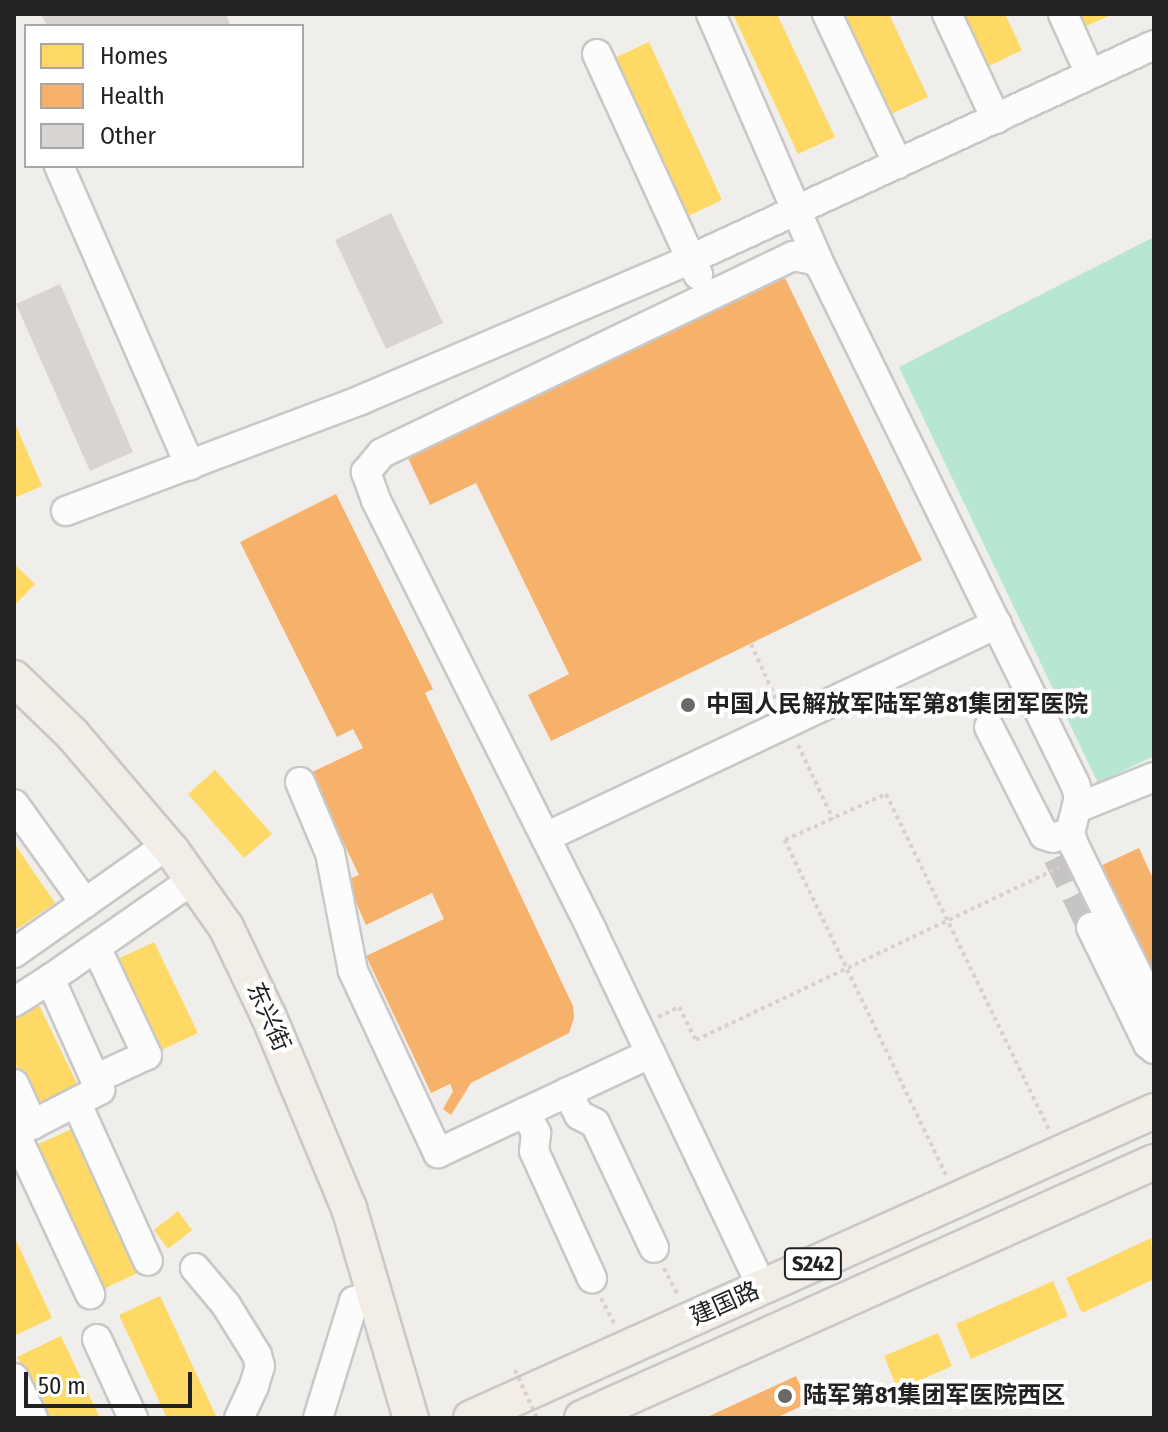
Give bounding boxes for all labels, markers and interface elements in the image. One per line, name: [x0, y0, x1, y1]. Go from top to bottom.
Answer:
legend: [24, 24, 304, 168]
text: Homes: [100, 42, 168, 70]
text: Health: [100, 82, 165, 110]
text: Other: [100, 122, 156, 150]
place label: 中国人民解放军陆军第81集团军医院: [706, 691, 1088, 719]
marker: 中国人民解放军陆军第81集团军医院: [677, 694, 699, 716]
street label: 东兴街: [240, 978, 296, 1056]
road number: S242: [783, 1246, 843, 1282]
street label: 建国路: [686, 1276, 764, 1332]
scale bar: [28, 1356, 196, 1406]
text: 50 m: [38, 1372, 86, 1400]
place label: 陆军第81集团军医院西区: [803, 1382, 1065, 1410]
marker: 陆军第81集团军医院西区: [774, 1385, 796, 1407]

